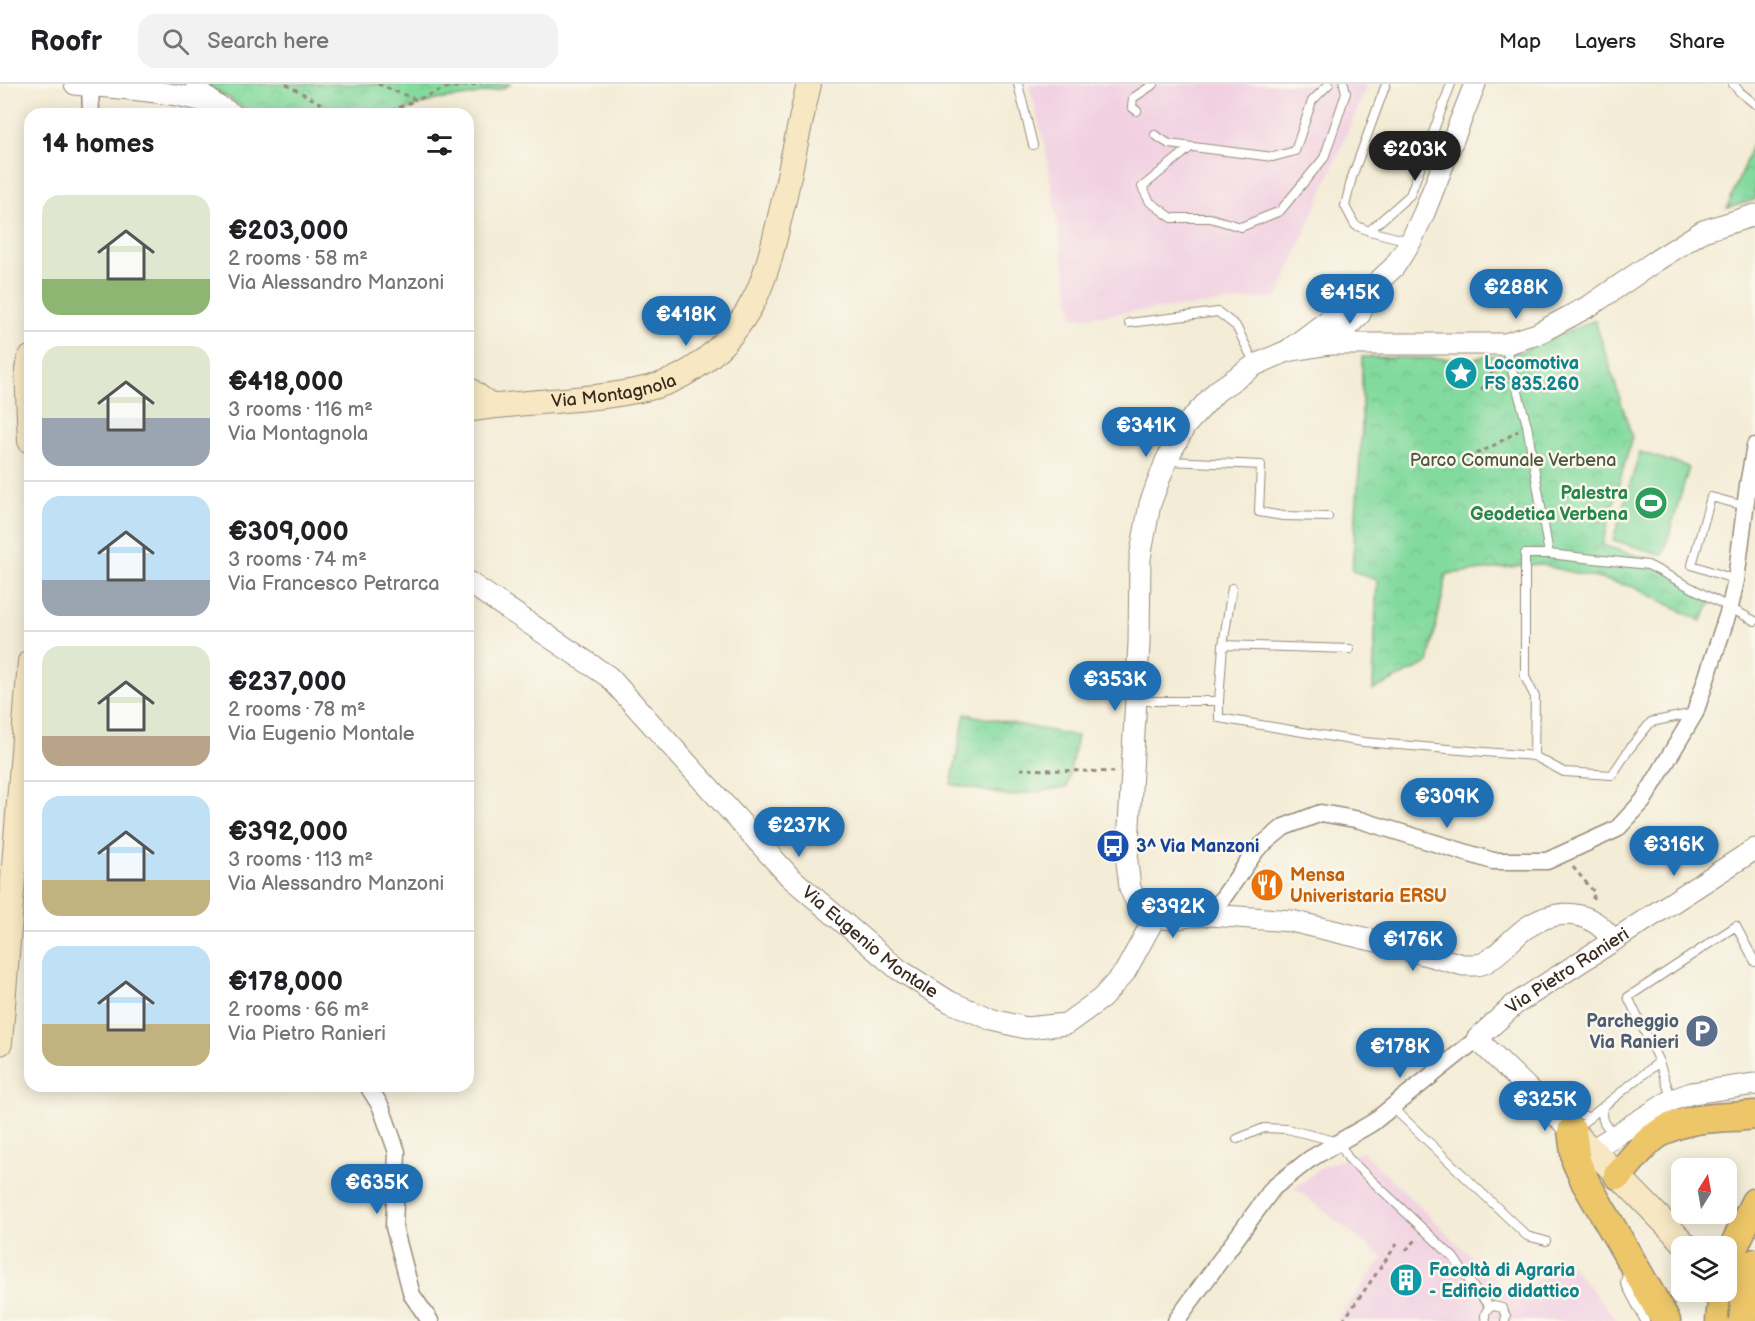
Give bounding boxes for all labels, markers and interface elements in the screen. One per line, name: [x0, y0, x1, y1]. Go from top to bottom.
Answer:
search box: [138, 14, 558, 68]
text: Roofr: [30, 25, 102, 58]
icon: search: [159, 25, 192, 58]
text: Search here: [207, 28, 329, 55]
text: Map: [1499, 29, 1541, 54]
text: Layers: [1574, 29, 1636, 54]
text: Share: [1669, 29, 1725, 54]
icon: filters: [423, 128, 456, 161]
text: 14 homes: [42, 129, 154, 160]
pin: €203K: [1373, 131, 1457, 182]
text: €203K: [1383, 138, 1447, 162]
text: €203,000: [228, 216, 348, 247]
icon: home: [90, 219, 162, 291]
text: 2 rooms · 58 m²: [228, 247, 368, 271]
pin: €288K: [1474, 269, 1558, 320]
text: Via Alessandro Manzoni: [228, 271, 444, 295]
pin: €415K: [1308, 274, 1392, 325]
text: €288K: [1484, 276, 1548, 300]
text: €415K: [1320, 281, 1380, 305]
pin: €418K: [644, 296, 728, 347]
text: €418K: [656, 303, 716, 327]
place label: Locomotiva FS 835.260: [1484, 353, 1579, 395]
place icon: Locomotiva FS 835.260: [1443, 355, 1479, 391]
text: €418,000: [228, 367, 343, 398]
street label: Via Montagnola: [550, 369, 679, 412]
icon: home: [90, 370, 162, 442]
text: 3 rooms · 116 m²: [228, 398, 373, 422]
pin: €341K: [1104, 407, 1188, 458]
text: €341K: [1116, 414, 1176, 438]
text: Via Montagnola: [228, 422, 368, 446]
park label: Parco Comunale Verbena: [1410, 450, 1616, 471]
place label: Palestra Geodetica Verbena: [1470, 483, 1628, 525]
sports icon: Palestra Geodetica Verbena: [1633, 485, 1669, 521]
text: €309,000: [228, 517, 349, 548]
icon: home: [90, 520, 162, 592]
text: 3 rooms · 74 m²: [228, 548, 367, 572]
text: Via Francesco Petrarca: [228, 572, 440, 596]
pin: €353K: [1073, 661, 1157, 712]
text: €237,000: [228, 667, 346, 698]
text: €353K: [1083, 668, 1147, 692]
icon: home: [90, 670, 162, 742]
text: 2 rooms · 78 m²: [228, 698, 366, 722]
text: Via Eugenio Montale: [228, 722, 415, 746]
pin: €309K: [1405, 778, 1489, 829]
text: €309K: [1415, 785, 1479, 809]
pin: €237K: [757, 807, 841, 858]
text: €237K: [768, 814, 830, 838]
text: €392,000: [228, 817, 348, 848]
icon: home: [90, 820, 162, 892]
pin: €316K: [1632, 826, 1716, 877]
bus stop icon: 3^ Via Manzoni: [1095, 828, 1131, 864]
text: €316K: [1644, 833, 1704, 857]
place label: 3^ Via Manzoni: [1136, 836, 1260, 857]
text: 3 rooms · 113 m²: [228, 848, 373, 872]
place label: Mensa Univeristaria ERSU: [1290, 865, 1447, 907]
restaurant icon: Mensa Univeristaria ERSU: [1249, 867, 1285, 903]
text: Via Alessandro Manzoni: [228, 872, 444, 896]
street label: Via Eugenio Montale: [798, 881, 942, 1002]
pin: €392K: [1131, 888, 1215, 939]
text: €392K: [1141, 895, 1205, 919]
pin: €176K: [1371, 921, 1455, 972]
street label: Via Pietro Ranieri: [1501, 923, 1633, 1018]
text: €176K: [1383, 928, 1443, 952]
text: €178,000: [228, 967, 343, 998]
icon: home: [90, 970, 162, 1042]
text: 2 rooms · 66 m²: [228, 998, 369, 1022]
place label: Parcheggio Via Ranieri: [1586, 1011, 1679, 1053]
parking icon: Parcheggio Via Ranieri: [1684, 1013, 1720, 1049]
text: Via Pietro Ranieri: [228, 1022, 386, 1046]
pin: €178K: [1358, 1028, 1442, 1079]
text: €178K: [1370, 1035, 1430, 1059]
pin: €325K: [1503, 1081, 1587, 1132]
text: €325K: [1513, 1088, 1577, 1112]
north arrow: [1671, 1158, 1737, 1224]
map controls: [1671, 1158, 1737, 1302]
pin: €635K: [335, 1164, 419, 1215]
text: €635K: [345, 1171, 409, 1195]
button: layers: [1671, 1236, 1737, 1302]
place label: Facoltà di Agraria - Edificio didattico: [1429, 1260, 1580, 1302]
building icon: Facoltà di Agraria - Edificio didattico: [1388, 1262, 1424, 1298]

